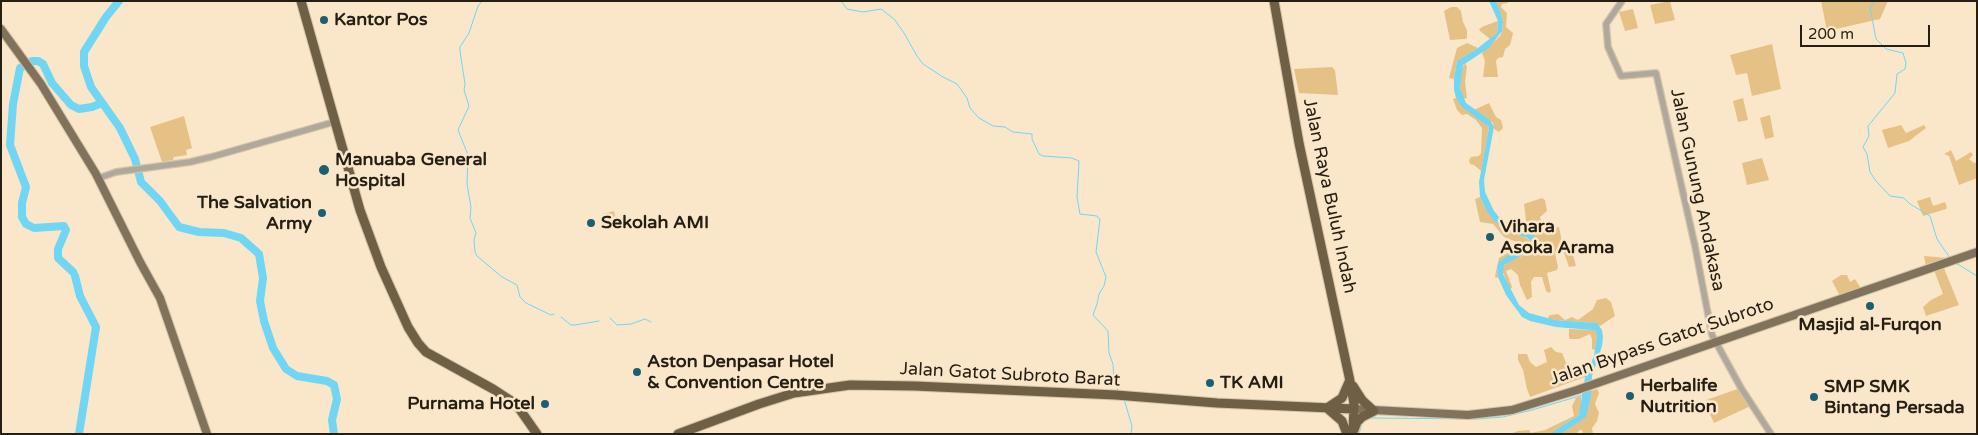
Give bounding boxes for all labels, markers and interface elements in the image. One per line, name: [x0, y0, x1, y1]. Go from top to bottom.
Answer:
place label: Kantor Pos: [334, 9, 428, 31]
marker: Kantor Pos: [318, 14, 330, 26]
scale bar: [1803, 15, 1933, 47]
text: 200 m: [1808, 25, 1854, 43]
street label: Jalan Gunung Andakasa: [1665, 87, 1729, 293]
street label: Jalan Raya Buluh Indah: [1298, 97, 1360, 295]
place label: Manuaba General Hospital: [335, 149, 487, 192]
marker: Manuaba General Hospital: [317, 163, 331, 177]
place label: The Salvation Army: [197, 192, 312, 234]
marker: The Salvation Army: [316, 207, 328, 219]
place label: Sekolah AMI: [601, 212, 709, 234]
place label: Vihara Asoka Arama: [1500, 216, 1614, 258]
marker: Sekolah AMI: [585, 217, 597, 229]
marker: Vihara Asoka Arama: [1484, 231, 1496, 243]
street label: Jalan Bypass Gatot Subroto: [1547, 293, 1777, 391]
marker: Masjid al-Furqon: [1864, 300, 1876, 312]
place label: Masjid al-Furqon: [1798, 314, 1942, 336]
place label: Aston Denpasar Hotel & Convention Centre: [647, 351, 834, 394]
street label: Jalan Gatot Subroto Barat: [899, 358, 1121, 392]
marker: Aston Denpasar Hotel & Convention Centre: [631, 366, 643, 378]
place label: TK AMI: [1220, 372, 1284, 394]
place label: Herbalife Nutrition: [1640, 375, 1717, 418]
place label: SMP SMK Bintang Persada: [1824, 376, 1965, 418]
marker: TK AMI: [1204, 377, 1216, 389]
marker: Herbalife Nutrition: [1624, 390, 1636, 402]
marker: SMP SMK Bintang Persada: [1808, 391, 1820, 403]
place label: Purnama Hotel: [407, 393, 535, 415]
marker: Purnama Hotel: [539, 398, 551, 410]

